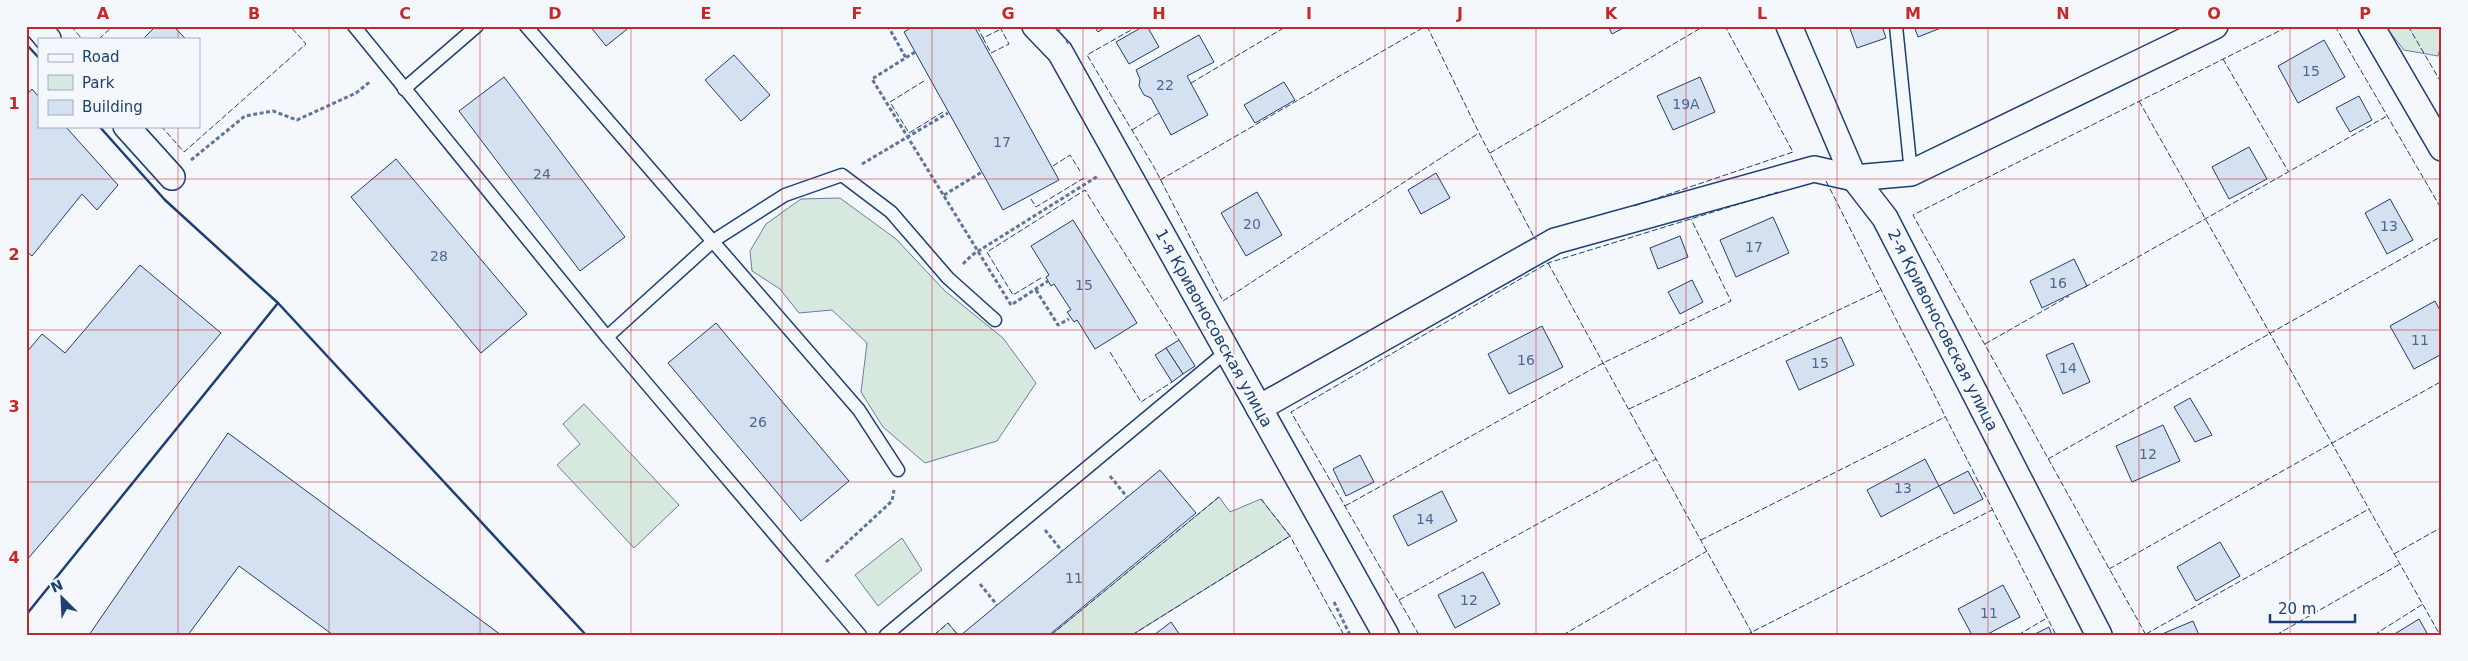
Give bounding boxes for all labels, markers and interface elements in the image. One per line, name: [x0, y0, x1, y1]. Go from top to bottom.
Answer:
text: A: [97, 4, 110, 23]
text: B: [248, 4, 260, 23]
text: C: [399, 4, 411, 23]
text: D: [548, 4, 562, 23]
text: E: [701, 4, 711, 23]
text: F: [852, 4, 862, 23]
text: G: [1001, 4, 1015, 23]
text: H: [1152, 4, 1166, 23]
text: I: [1306, 4, 1312, 23]
text: J: [1456, 4, 1463, 23]
text: K: [1605, 4, 1618, 23]
text: L: [1757, 4, 1767, 23]
text: M: [1905, 4, 1921, 23]
text: N: [2056, 4, 2070, 23]
text: O: [2207, 4, 2221, 23]
text: P: [2359, 4, 2371, 23]
legend: [38, 38, 200, 128]
text: Road: [82, 48, 120, 66]
house number: 15: [2302, 63, 2320, 79]
text: Park: [82, 74, 115, 92]
house number: 22: [1156, 77, 1174, 93]
text: 1: [8, 94, 20, 113]
house number: 19А: [1672, 96, 1700, 112]
text: Building: [82, 98, 143, 116]
house number: 17: [993, 134, 1011, 150]
house number: 24: [533, 166, 551, 182]
house number: 20: [1243, 216, 1261, 232]
house number: 13: [2380, 218, 2398, 234]
street label: 1-я Кривоносовская улица: [1151, 226, 1277, 430]
street label: 2-я Кривоносовская улица: [1884, 226, 2002, 434]
house number: 17: [1745, 239, 1763, 255]
text: 2: [8, 245, 20, 264]
house number: 28: [430, 248, 448, 264]
house number: 16: [2049, 275, 2067, 291]
house number: 15: [1075, 277, 1093, 293]
house number: 11: [2411, 332, 2429, 348]
house number: 16: [1517, 352, 1535, 368]
house number: 15: [1811, 355, 1829, 371]
house number: 14: [2059, 360, 2077, 376]
text: 3: [8, 397, 20, 416]
house number: 26: [749, 414, 767, 430]
house number: 12: [2139, 446, 2157, 462]
house number: 13: [1894, 480, 1912, 496]
house number: 14: [1416, 511, 1434, 527]
text: 4: [8, 548, 20, 567]
house number: 11: [1065, 570, 1083, 586]
north arrow: [38, 574, 88, 624]
text: N: [48, 576, 65, 596]
scale bar: [2270, 591, 2356, 623]
house number: 12: [1460, 592, 1478, 608]
text: 20 m: [2278, 600, 2316, 618]
house number: 11: [1980, 605, 1998, 621]

